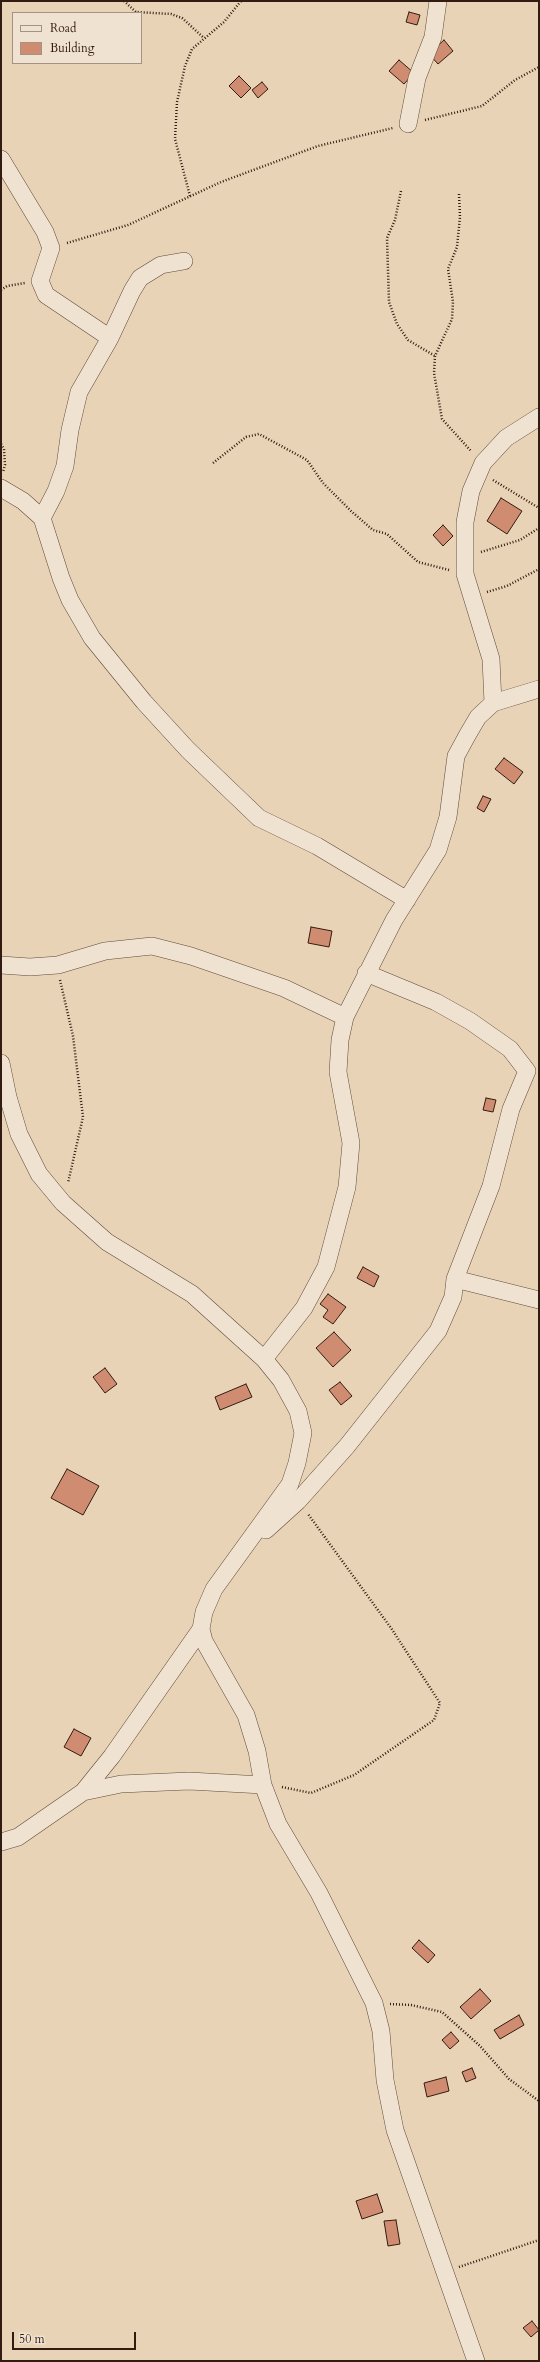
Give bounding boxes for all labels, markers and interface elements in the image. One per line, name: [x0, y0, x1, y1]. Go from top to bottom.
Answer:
legend: [12, 12, 142, 64]
text: Road: [50, 20, 76, 36]
text: Building: [50, 40, 94, 56]
scale bar: [14, 2324, 138, 2350]
text: 50 m: [19, 2331, 45, 2347]

